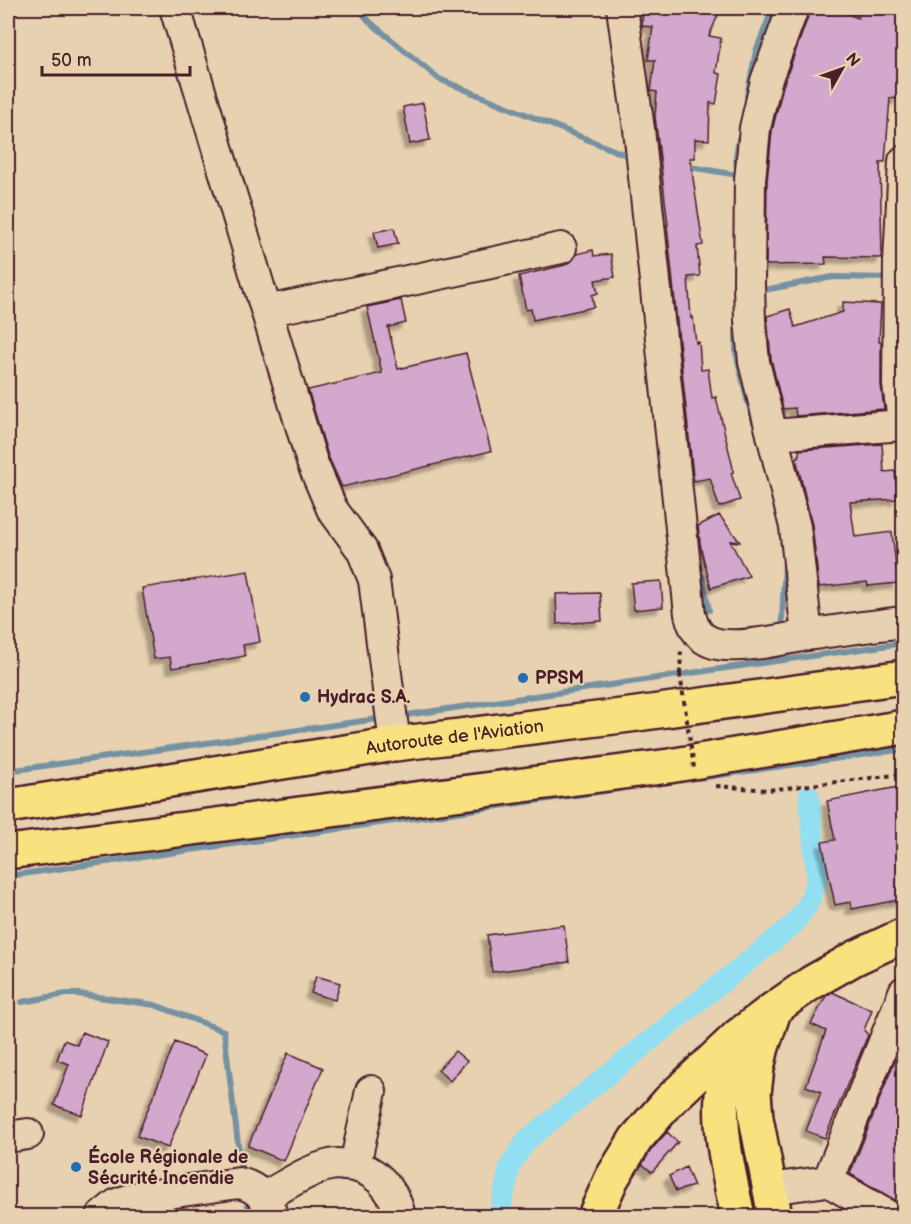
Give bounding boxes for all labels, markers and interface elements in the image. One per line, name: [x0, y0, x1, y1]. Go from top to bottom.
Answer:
scale bar: [42, 39, 190, 77]
north arrow: [812, 39, 872, 99]
text: 50 m: [51, 50, 92, 71]
text: N: [841, 50, 863, 71]
place label: PPSM: [535, 668, 584, 689]
marker: PPSM: [516, 671, 530, 685]
place label: Hydrac S.A.: [317, 687, 410, 708]
marker: Hydrac S.A.: [298, 690, 312, 704]
street label: Autoroute de l'Aviation: [364, 715, 545, 759]
place label: École Régionale de Sécurité Incendie: [88, 1145, 248, 1189]
marker: École Régionale de Sécurité Incendie: [69, 1160, 83, 1174]

